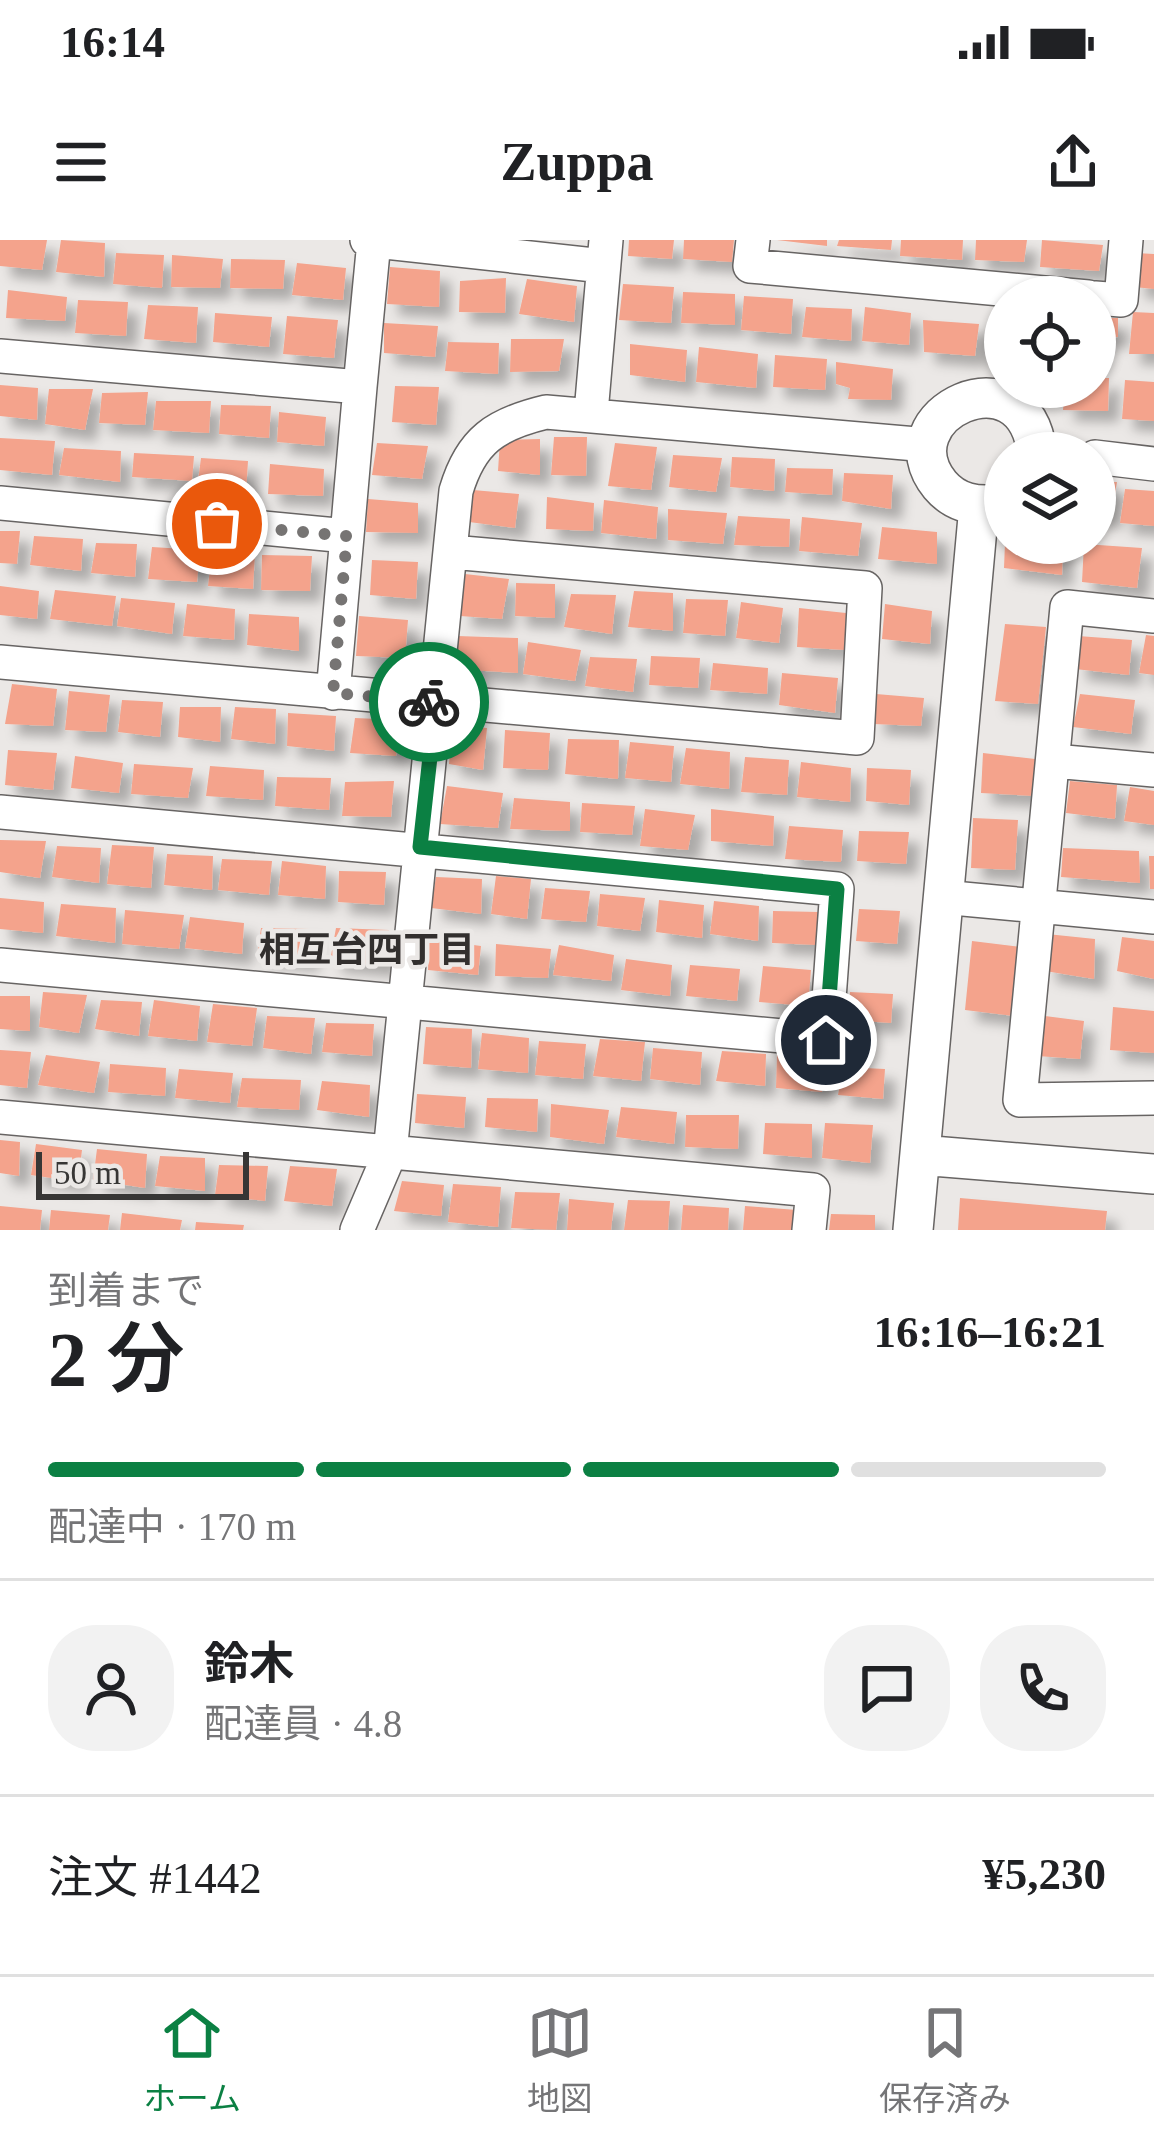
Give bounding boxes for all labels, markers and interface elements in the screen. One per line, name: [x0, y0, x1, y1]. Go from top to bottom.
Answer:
text: 16:14: [60, 17, 165, 67]
icon: menu: [48, 129, 114, 195]
icon: share: [1040, 129, 1106, 195]
text: Zuppa: [500, 132, 654, 192]
map controls: [984, 276, 1116, 564]
button: locate: [984, 276, 1116, 408]
button: layers: [984, 432, 1116, 564]
pin: [166, 473, 268, 575]
icon: bag: [184, 491, 250, 557]
courier: [369, 642, 489, 762]
icon: bike: [396, 669, 462, 735]
district label: 相互台四丁目: [259, 930, 475, 970]
pin: [775, 989, 877, 1091]
icon: home: [793, 1007, 859, 1073]
scale bar: [36, 1146, 249, 1199]
text: 50 m: [54, 1155, 121, 1191]
text: 到着まで: [48, 1269, 204, 1312]
text: 16:16–16:21: [874, 1307, 1106, 1357]
text: 2 分: [48, 1316, 185, 1403]
text: 配達中 · 170 m: [48, 1505, 296, 1548]
button: person: [48, 1625, 174, 1751]
button: chat: [824, 1625, 950, 1751]
button: phone: [980, 1625, 1106, 1751]
text: 鈴木: [204, 1639, 294, 1689]
text: 配達員 · 4.8: [204, 1702, 402, 1745]
text: ¥5,230: [982, 1849, 1106, 1899]
text: 注文 #1442: [48, 1853, 262, 1903]
tab: ホーム: [143, 2000, 241, 2120]
tab: 地図: [527, 2000, 593, 2120]
tab: 保存済み: [879, 2000, 1011, 2120]

